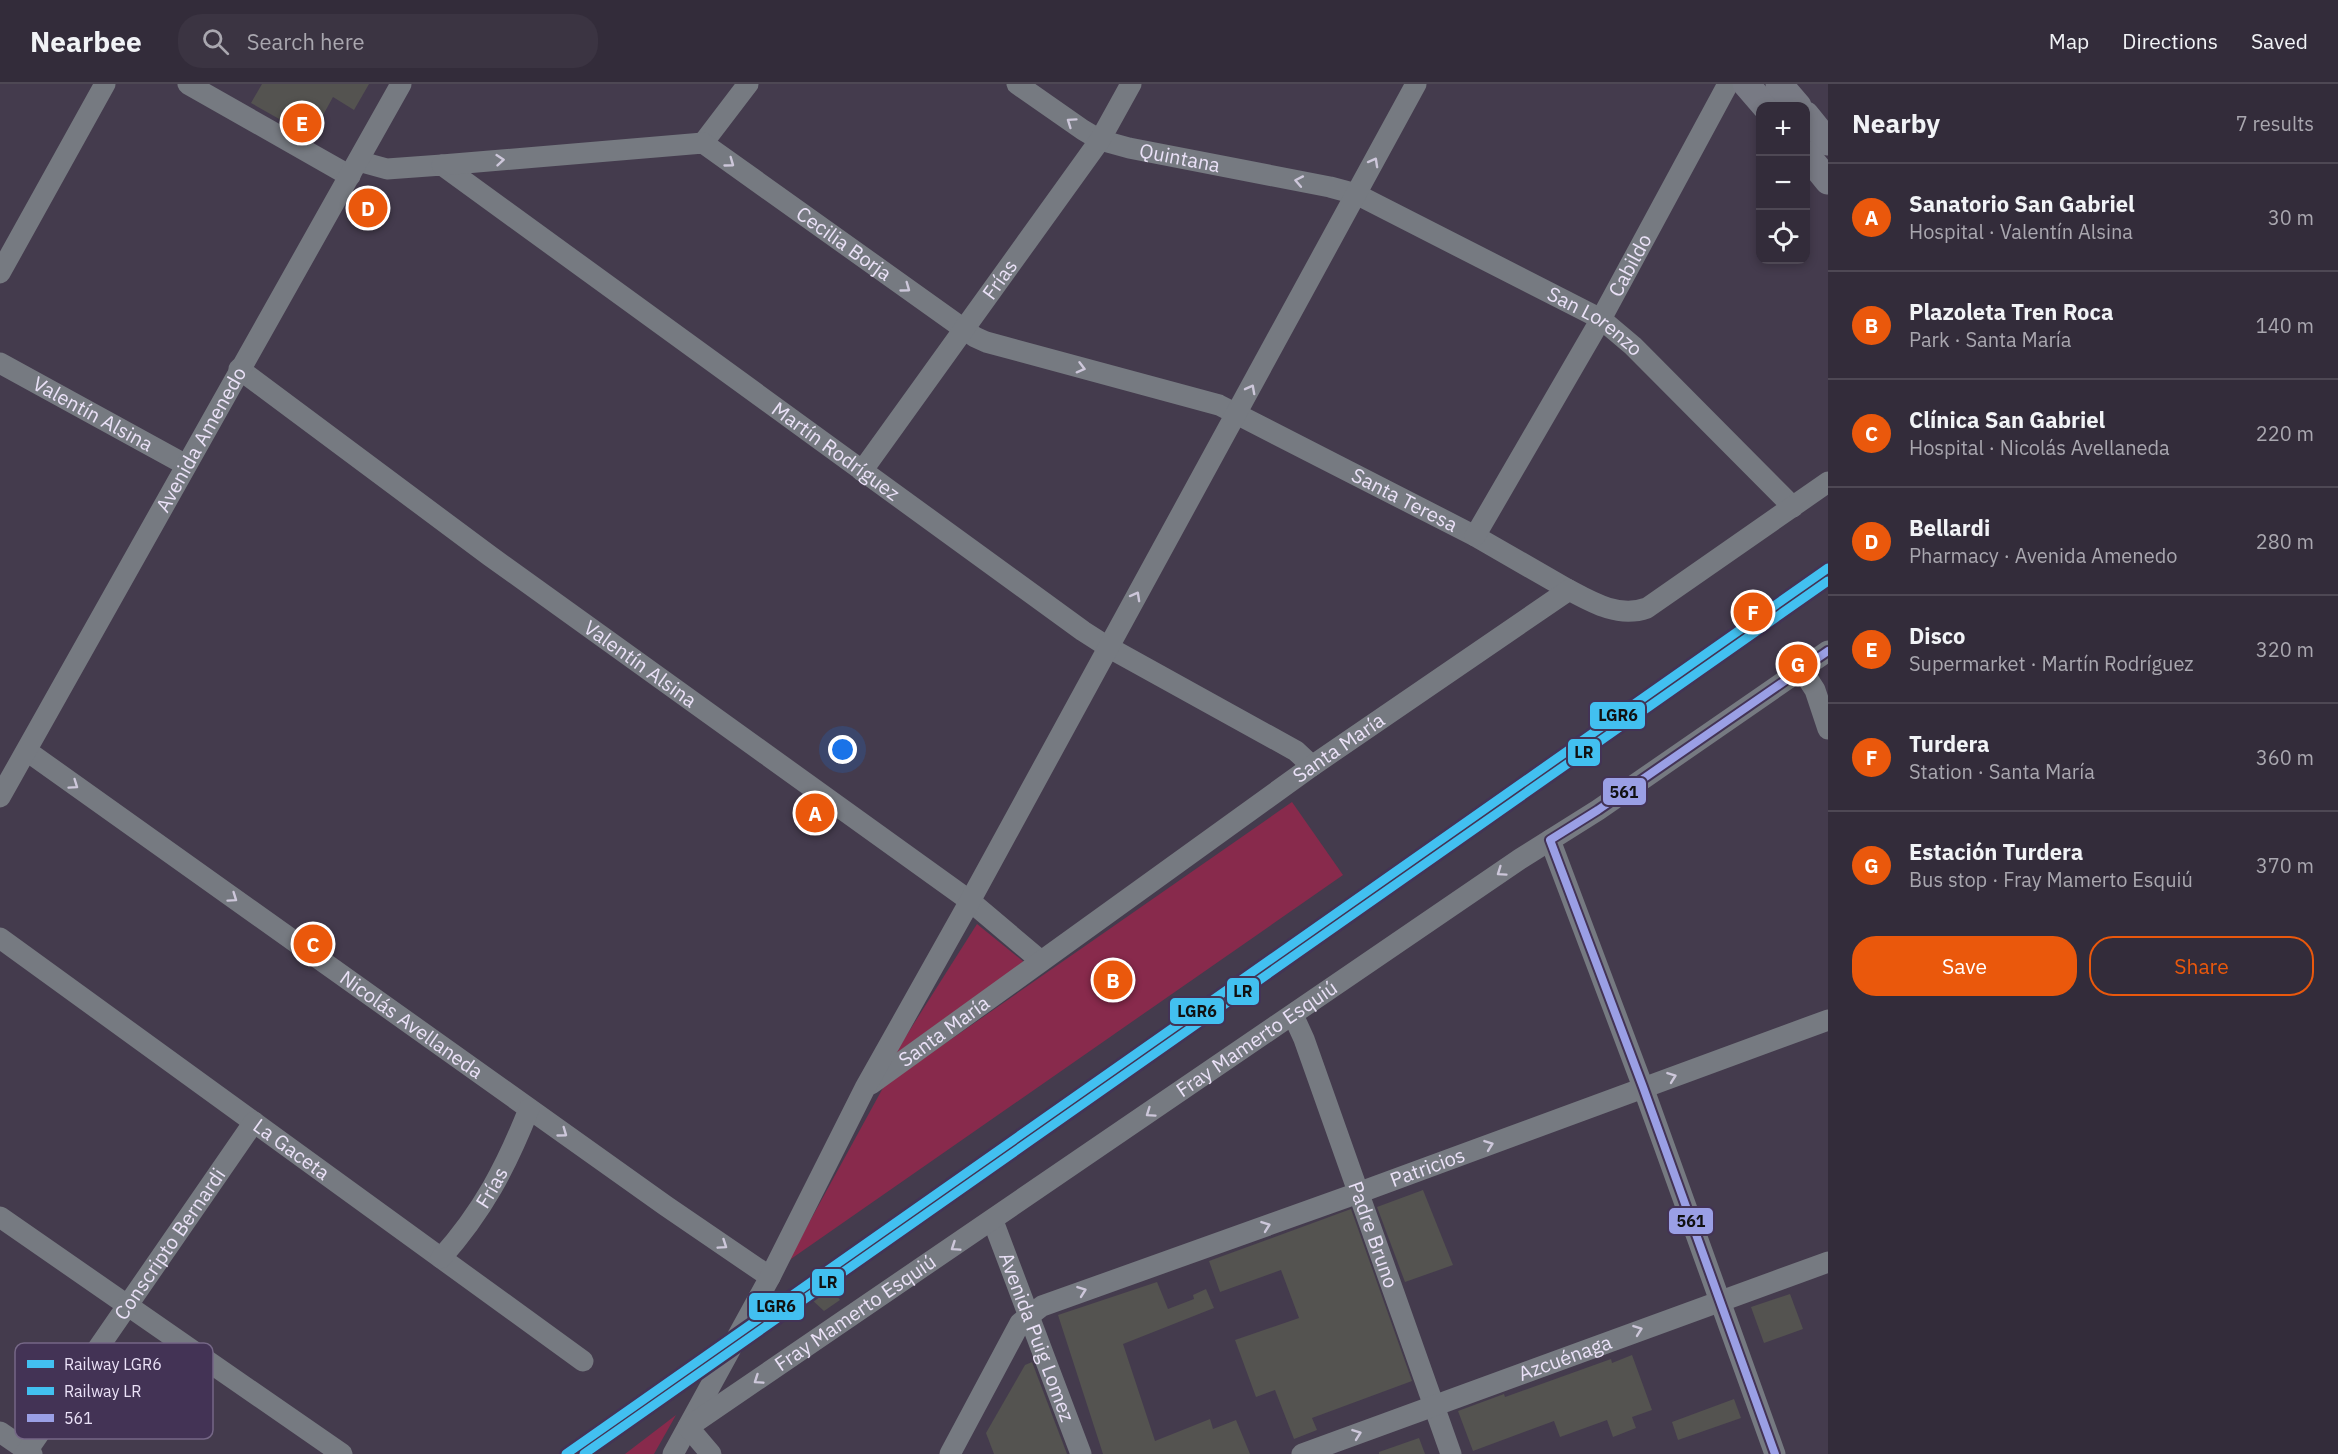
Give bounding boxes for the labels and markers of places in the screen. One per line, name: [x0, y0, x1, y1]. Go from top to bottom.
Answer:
pin: E: [282, 100, 322, 146]
pin: D: [348, 186, 388, 230]
pin: F: [1734, 590, 1772, 634]
pin: G: [1778, 642, 1818, 686]
pin: A: [796, 790, 834, 836]
pin: C: [294, 922, 332, 966]
pin: B: [1094, 958, 1132, 1002]

